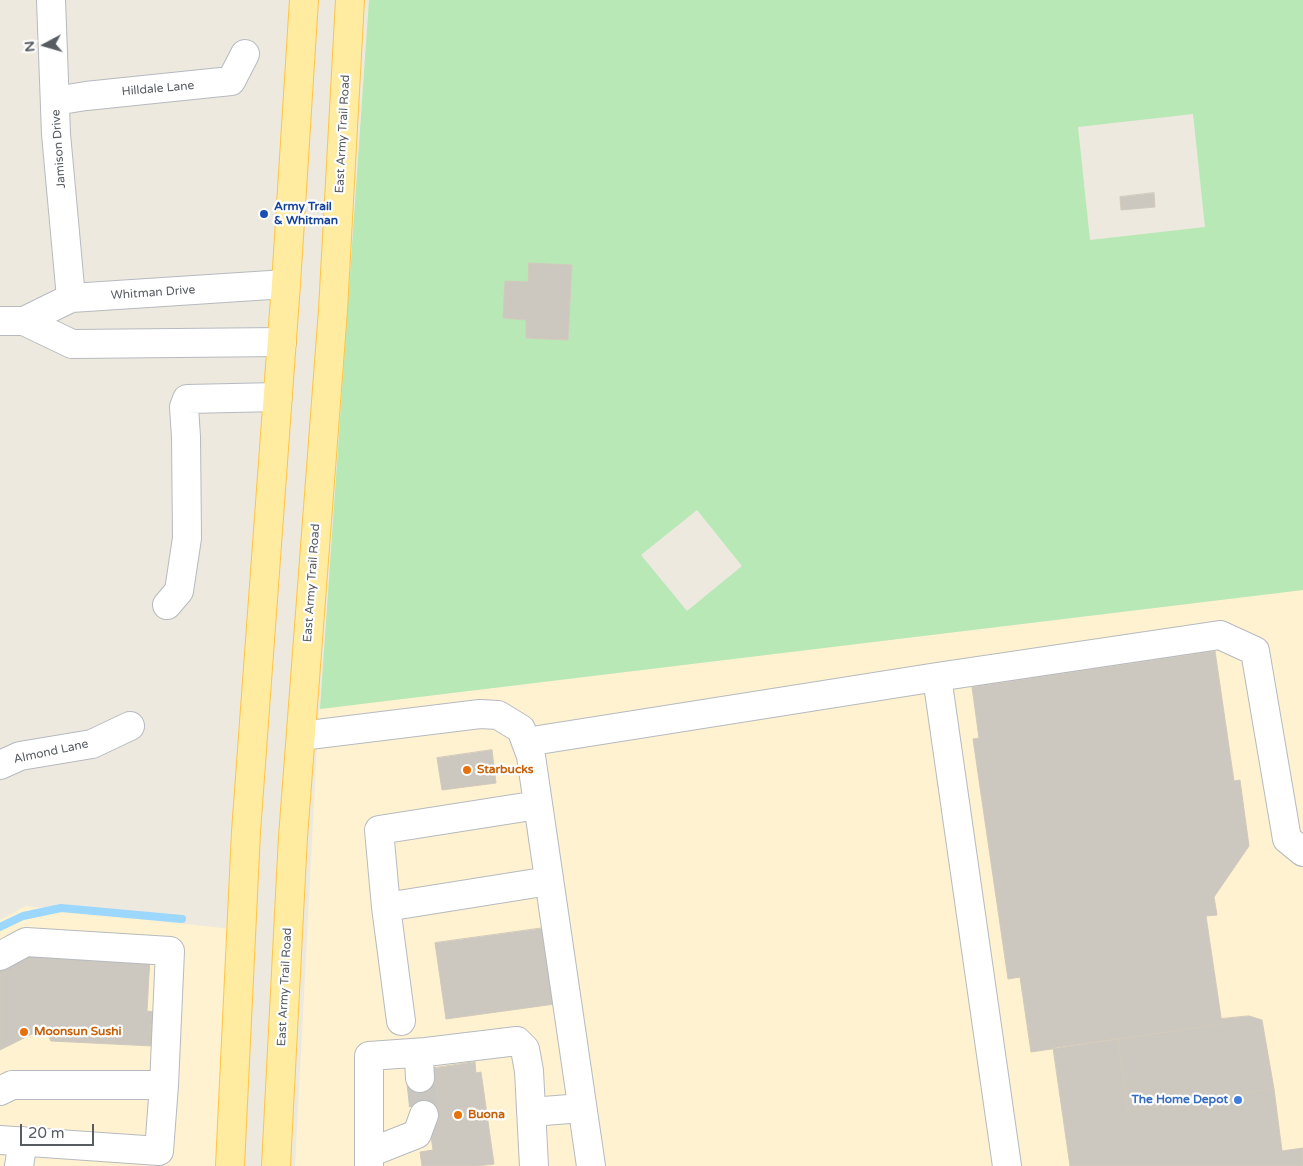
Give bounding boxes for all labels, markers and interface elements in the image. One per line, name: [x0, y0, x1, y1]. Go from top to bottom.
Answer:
north arrow: [20, 20, 70, 70]
text: N: [21, 40, 39, 53]
street label: East Army Trail Road: [333, 74, 353, 194]
street label: Hilldale Lane: [121, 79, 195, 99]
street label: Jamison Drive: [49, 109, 69, 189]
place label: Army Trail & Whitman: [274, 200, 338, 228]
marker: Army Trail & Whitman: [258, 208, 270, 220]
street label: Whitman Drive: [110, 283, 196, 303]
street label: East Army Trail Road: [301, 523, 323, 643]
street label: Almond Lane: [12, 737, 90, 767]
place label: Starbucks: [477, 763, 534, 777]
marker: Starbucks: [461, 764, 473, 776]
street label: East Army Trail Road: [275, 927, 295, 1047]
place label: Moonsun Sushi: [34, 1025, 121, 1039]
marker: Moonsun Sushi: [18, 1026, 30, 1038]
place label: The Home Depot: [1131, 1093, 1228, 1107]
marker: The Home Depot: [1232, 1094, 1244, 1106]
place label: Buona: [468, 1108, 505, 1122]
marker: Buona: [452, 1109, 464, 1121]
scale bar: [22, 1114, 96, 1146]
text: 20 m: [28, 1124, 65, 1142]

